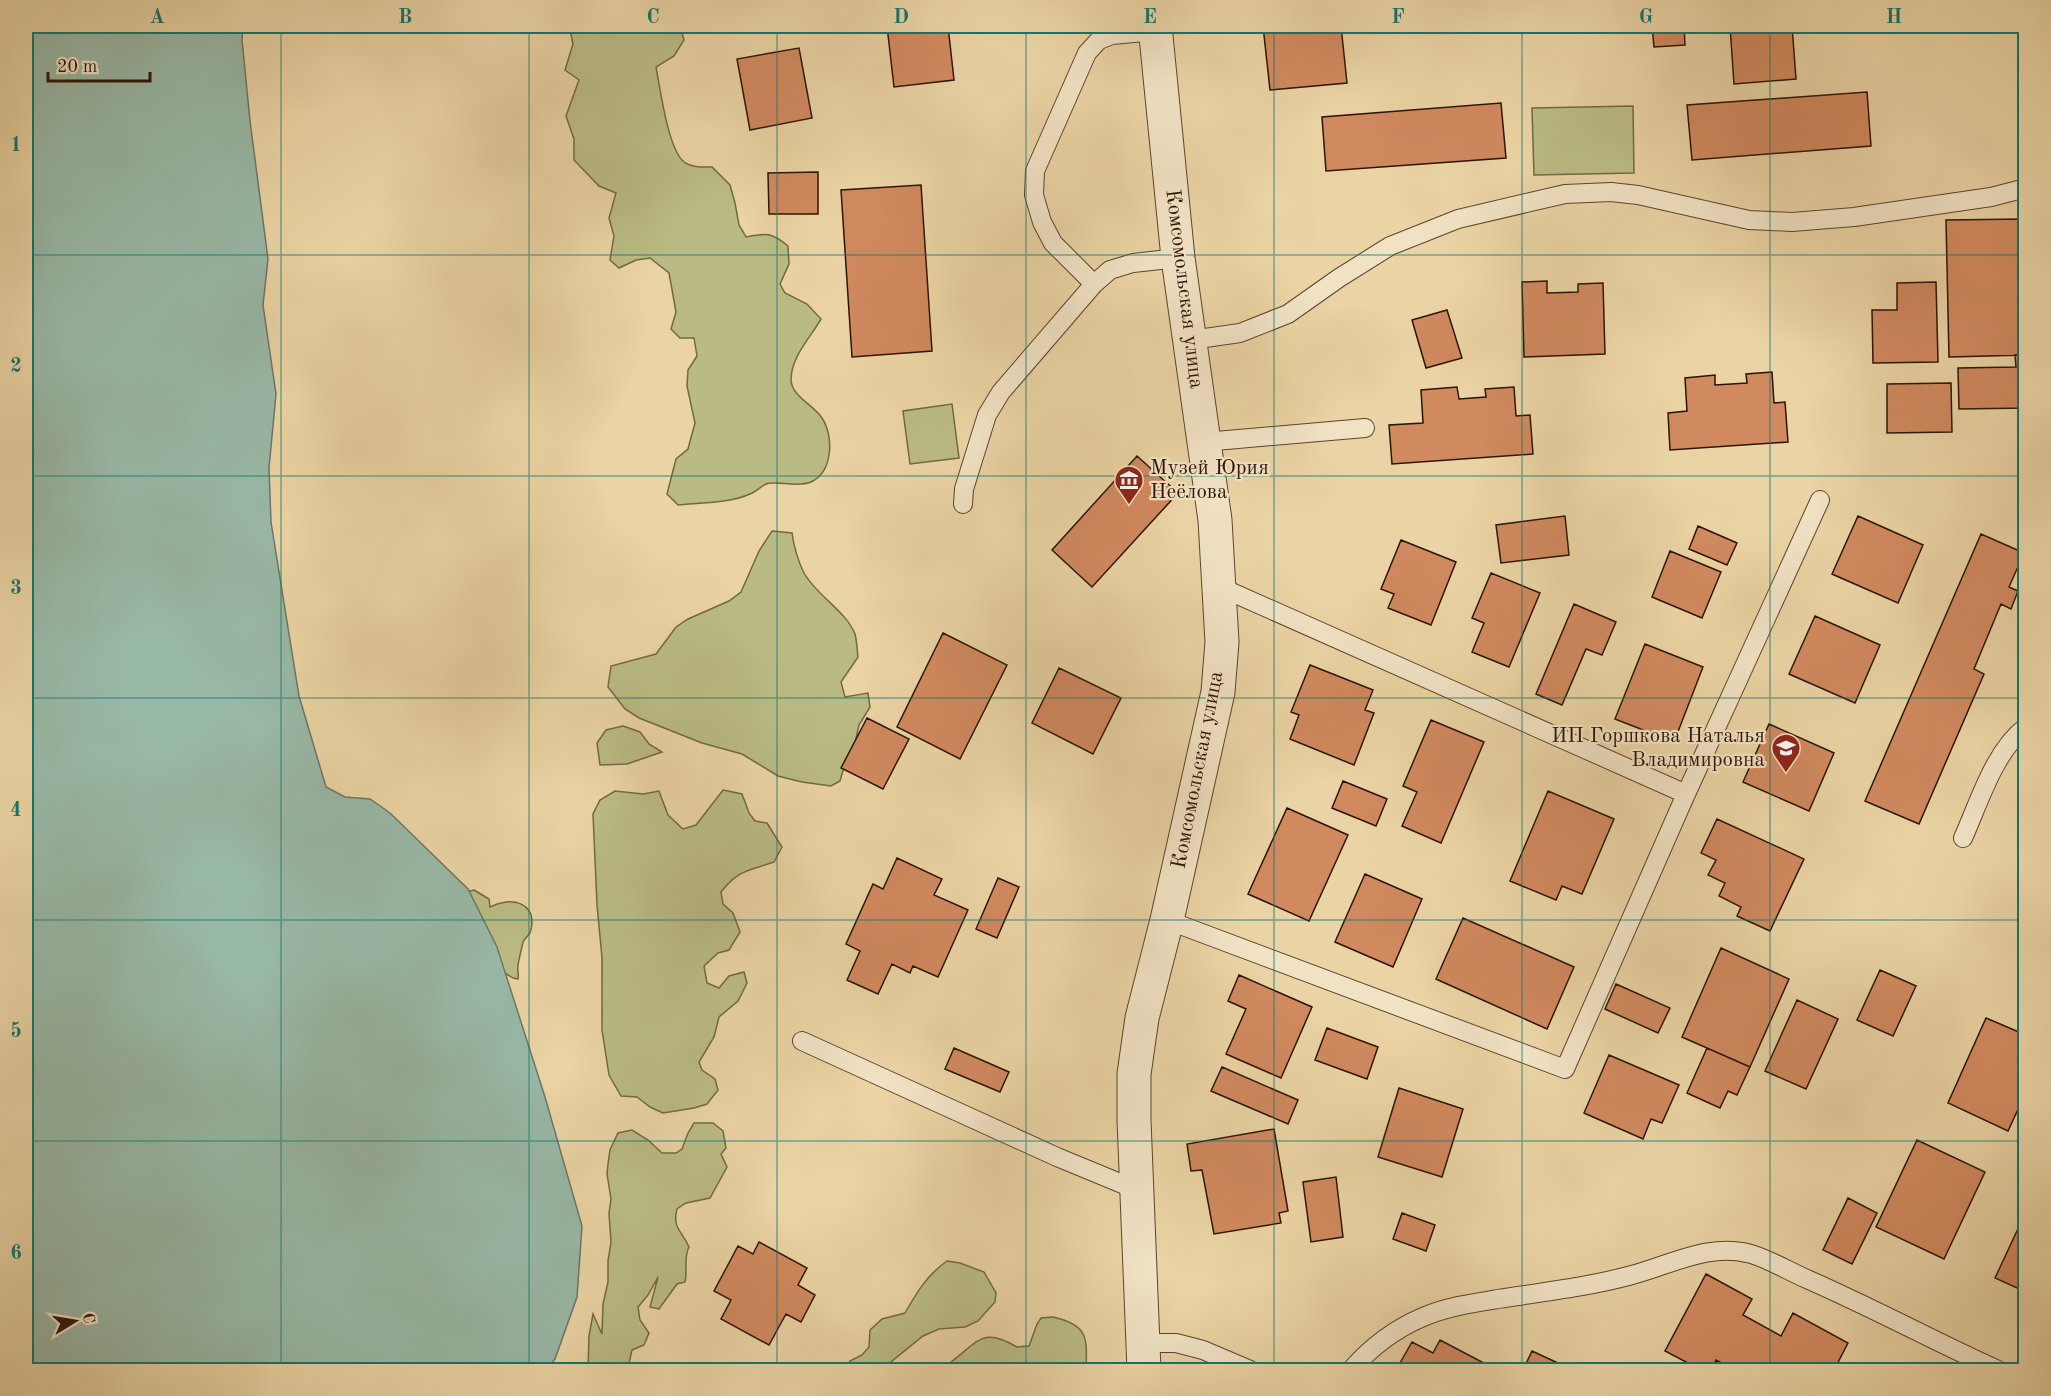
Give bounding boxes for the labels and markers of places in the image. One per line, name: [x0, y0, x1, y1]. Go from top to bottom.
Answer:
place label: Музей Юрия Неёлова: [1150, 458, 1269, 503]
museum icon: Музей Юрия Неёлова: [1113, 464, 1145, 506]
place label: ИП Горшкова Наталья Владимировна: [1551, 726, 1765, 771]
school or university icon: ИП Горшкова Наталья Владимировна: [1770, 732, 1802, 774]

